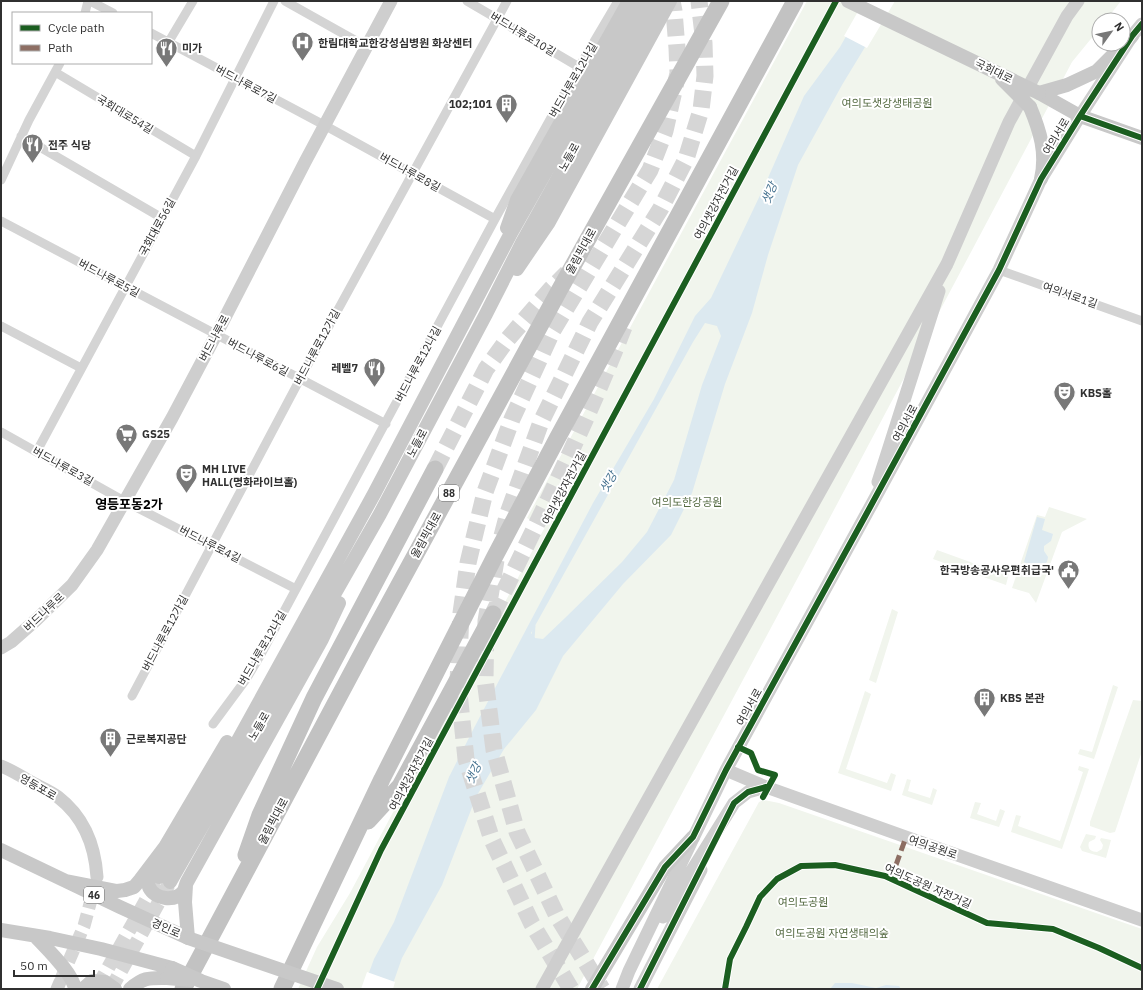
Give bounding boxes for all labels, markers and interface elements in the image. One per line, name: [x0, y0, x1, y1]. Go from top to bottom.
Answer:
street label: 버드나루로10길: [488, 9, 558, 59]
legend: [12, 12, 152, 64]
north arrow: [1091, 12, 1131, 52]
text: N: [1111, 19, 1127, 34]
text: Cycle path: [48, 20, 105, 35]
hospital icon: 한림대학교한강성심병원 화상센터: [289, 30, 315, 63]
restaurant icon: 미가: [154, 35, 180, 68]
place label: 한림대학교한강성심병원 화상센터: [318, 36, 472, 50]
text: Path: [48, 40, 73, 55]
street label: 버드나루로12나길: [546, 40, 600, 120]
place label: 미가: [182, 41, 202, 55]
street label: 국회대로: [973, 56, 1015, 86]
street label: 버드나루로7길: [213, 62, 279, 106]
building icon: 102;101: [494, 91, 520, 124]
street label: 국회대로54길: [94, 92, 156, 136]
park label: 여의도샛강생태공원: [841, 96, 933, 110]
place label: 102;101: [449, 97, 492, 111]
street label: 여의서로: [1040, 115, 1072, 157]
restaurant icon: 전주 식당: [19, 132, 45, 165]
place label: 전주 식당: [48, 138, 91, 152]
street label: 노들로: [556, 140, 582, 174]
street label: 버드나루로8길: [377, 150, 443, 194]
street label: 여의샛강자전거길: [691, 164, 741, 242]
water label: 샛강: [758, 178, 781, 206]
street label: 국회대로56길: [136, 196, 178, 258]
street label: 올림픽대로: [563, 225, 599, 277]
street label: 버드나루로5길: [76, 256, 142, 300]
street label: 여의서로1길: [1041, 279, 1099, 311]
street label: 버드나루로12가길: [291, 307, 343, 387]
street label: 버드나루로: [196, 312, 232, 364]
street label: 버드나루로12나길: [392, 324, 444, 404]
street label: 버드나루로6길: [225, 335, 291, 379]
restaurant icon: 레벨7: [361, 355, 387, 388]
place label: 레벨7: [331, 361, 358, 375]
theatre icon: KBS홀: [1052, 380, 1078, 413]
place label: KBS홀: [1080, 386, 1112, 400]
street label: 여의서로: [889, 402, 921, 444]
supermarket icon: GS25: [114, 421, 140, 454]
street label: 노들로: [404, 426, 430, 460]
place label: GS25: [142, 427, 170, 441]
street label: 버드나루로3길: [30, 444, 96, 488]
street label: 여의샛강자전거길: [539, 449, 589, 527]
theatre icon: MH LIVE HALL(명화라이브홀): [173, 462, 199, 495]
place label: MH LIVE HALL(명화라이브홀): [202, 462, 298, 489]
water label: 샛강: [596, 467, 621, 495]
road number: 88: [439, 485, 459, 501]
park label: 여의도한강공원: [652, 495, 722, 509]
district label: 영등포동2가: [95, 496, 163, 513]
street label: 올림픽대로: [408, 509, 444, 561]
street label: 버드나루로4길: [177, 522, 243, 566]
public building icon: 한국방송공사우편취급국': [1056, 557, 1082, 590]
place label: 한국방송공사우편취급국': [940, 563, 1054, 577]
street label: 버드나루로: [21, 590, 67, 634]
street label: 버드나루로12가길: [139, 593, 191, 673]
street label: 버드나루로12나길: [235, 608, 289, 688]
building icon: KBS 본관: [971, 685, 997, 718]
street label: 여의서로: [733, 686, 765, 728]
place label: KBS 본관: [1000, 691, 1045, 705]
street label: 노들로: [245, 709, 273, 743]
building icon: 근로복지공단: [98, 726, 124, 759]
place label: 근로복지공단: [126, 732, 187, 746]
street label: 여의샛강자전거길: [386, 735, 436, 813]
water label: 샛강: [462, 758, 485, 786]
street label: 영등포로: [17, 771, 59, 803]
street label: 올림픽대로: [255, 795, 291, 847]
street label: 여의공원로: [907, 832, 959, 862]
street label: 여의도공원 자전거길: [882, 861, 974, 911]
road number: 46: [84, 887, 104, 903]
park label: 여의도공원: [778, 895, 828, 909]
street label: 경인로: [149, 915, 183, 941]
park label: 여의도공원 자연생태의숲: [775, 926, 889, 940]
scale bar: [14, 952, 94, 978]
text: 50 m: [20, 958, 48, 973]

